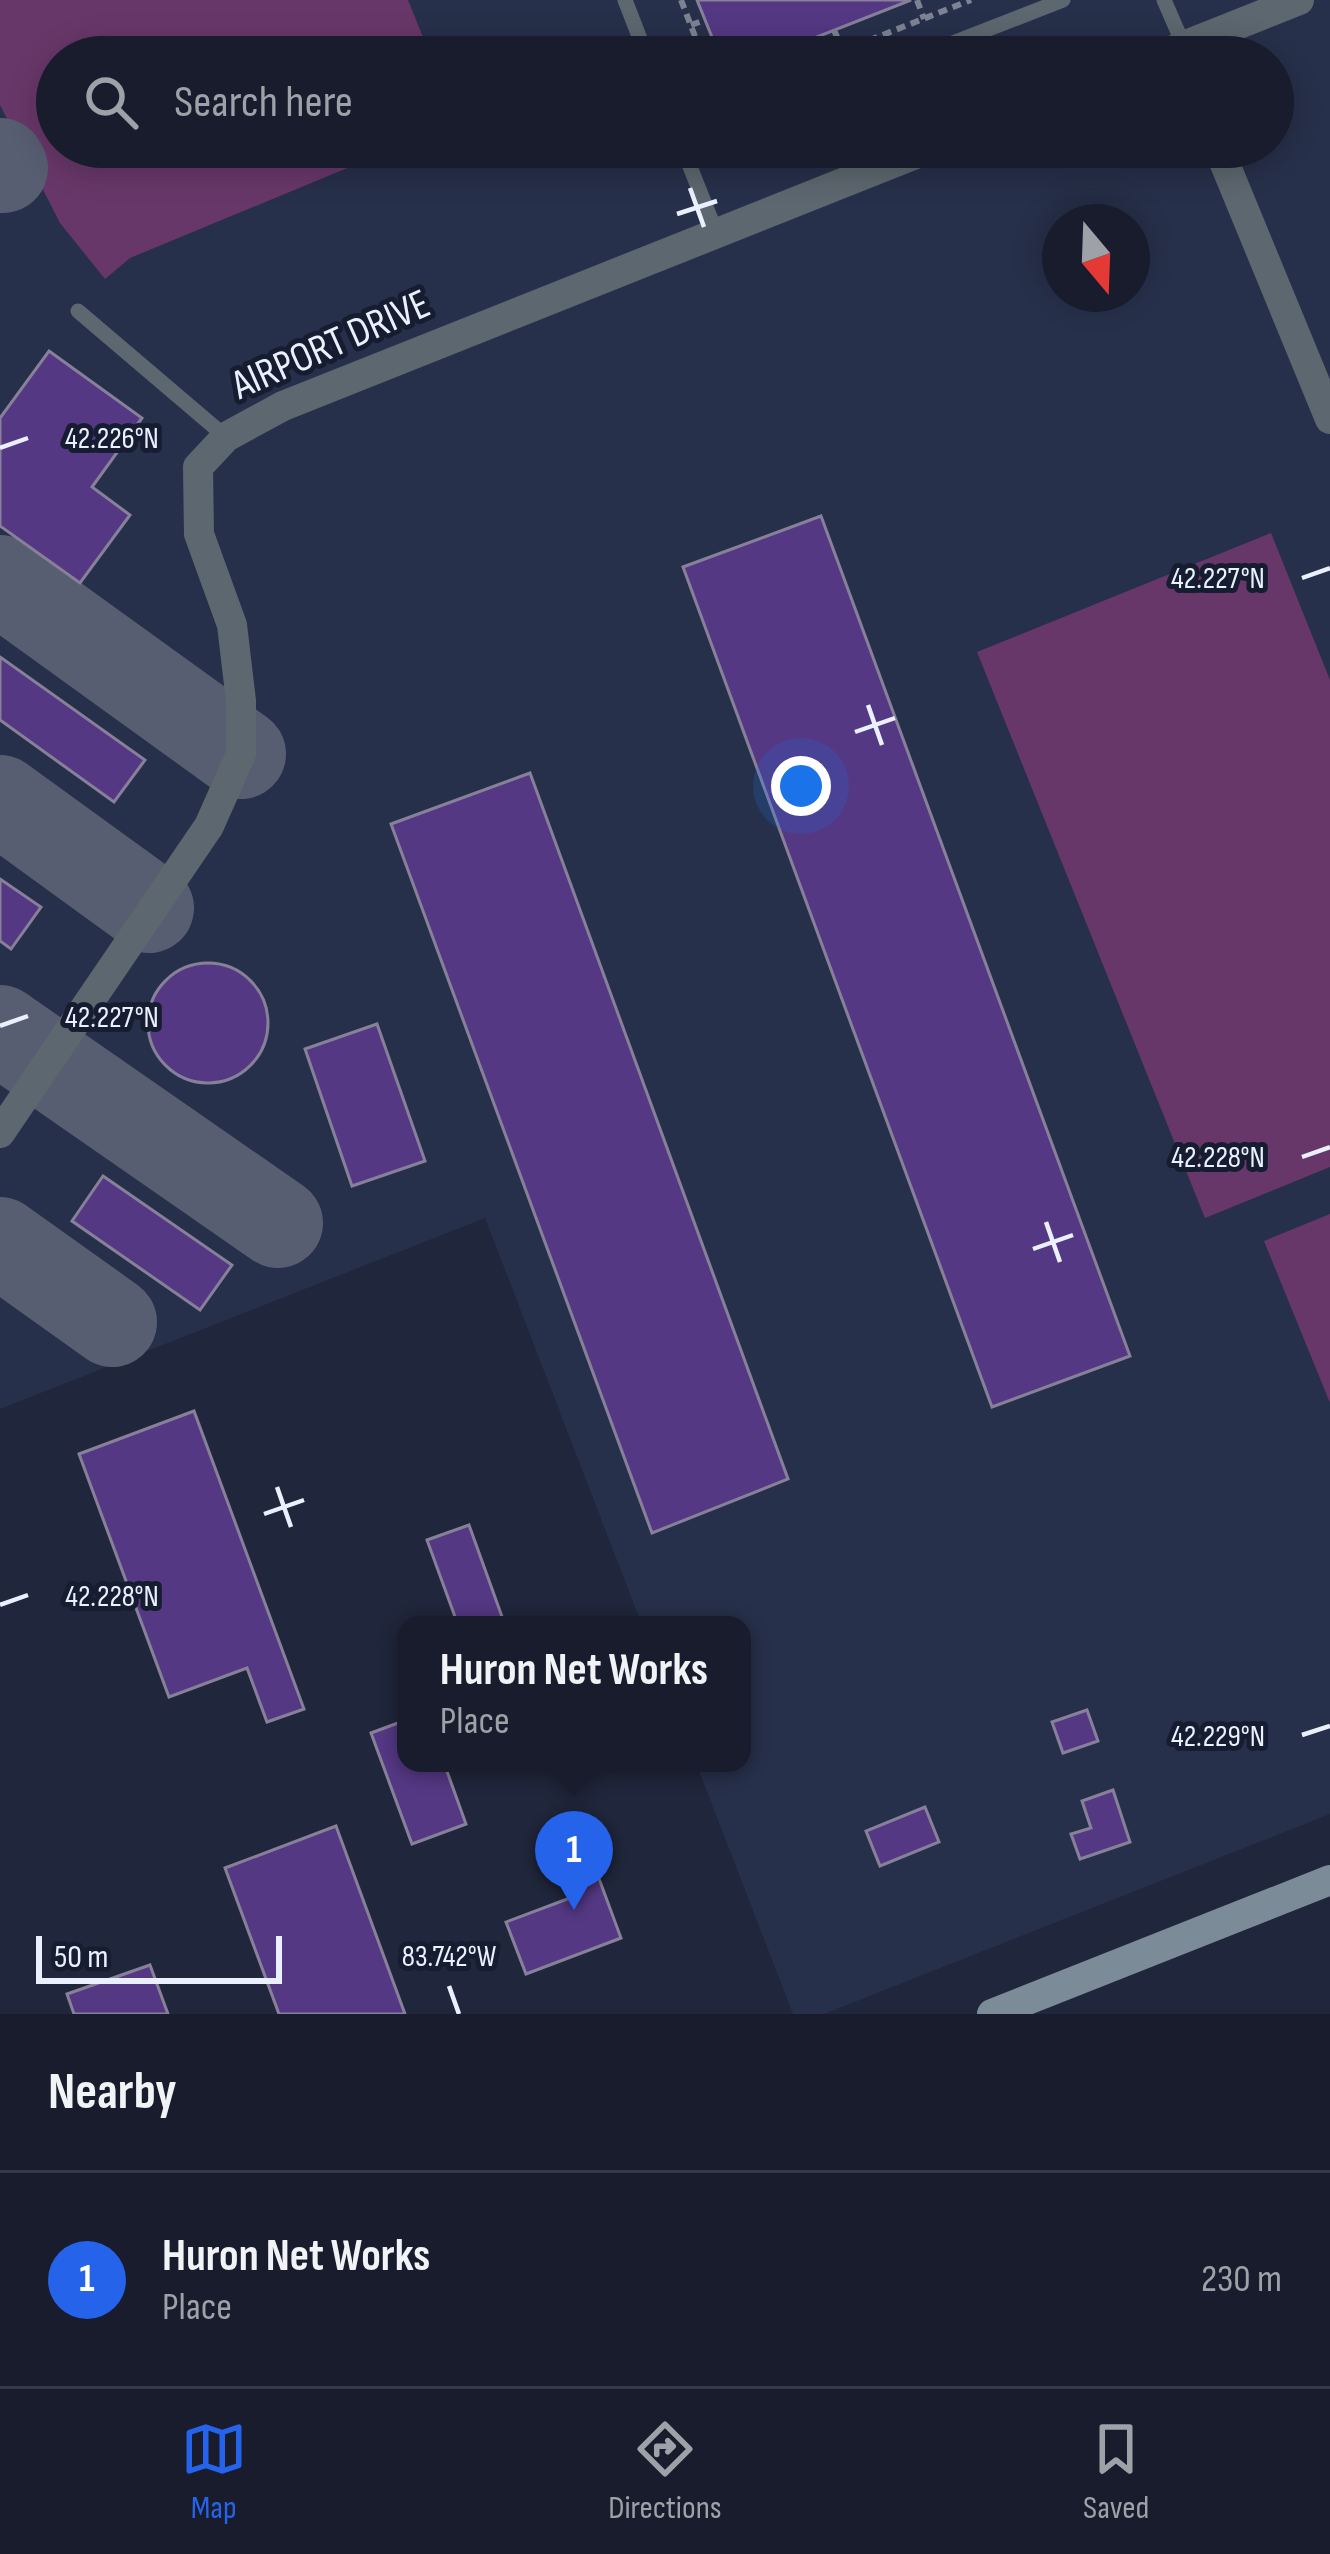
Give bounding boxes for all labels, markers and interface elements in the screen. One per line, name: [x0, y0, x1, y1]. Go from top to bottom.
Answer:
search box: [36, 36, 1294, 168]
icon: search: [78, 69, 144, 135]
text: Search here: [174, 75, 353, 130]
north arrow: [1042, 204, 1150, 312]
street label: AIRPORT DRIVE: [223, 279, 438, 412]
text: 42.226°N: [65, 421, 159, 457]
text: 42.227°N: [1171, 561, 1265, 597]
your location: [771, 756, 831, 816]
text: 42.227°N: [65, 1000, 159, 1036]
text: 42.228°N: [1171, 1140, 1265, 1176]
text: 42.228°N: [65, 1579, 159, 1615]
popup: [397, 1616, 751, 1772]
text: Huron Net Works: [440, 1643, 708, 1698]
text: Place: [440, 1698, 510, 1745]
text: 42.229°N: [1171, 1719, 1265, 1755]
pin: 1: [535, 1811, 613, 1910]
scale bar: [36, 1930, 282, 1983]
text: 50 m: [54, 1937, 108, 1977]
text: 83.742°W: [402, 1939, 497, 1975]
text: Nearby: [48, 2062, 177, 2123]
text: Huron Net Works: [162, 2229, 430, 2284]
text: 1: [79, 2256, 95, 2303]
text: 230 m: [1201, 2256, 1282, 2303]
text: Place: [162, 2284, 232, 2331]
tab: Map: [181, 2416, 247, 2528]
tab: Directions: [608, 2416, 722, 2528]
tab: Saved: [1083, 2416, 1149, 2528]

